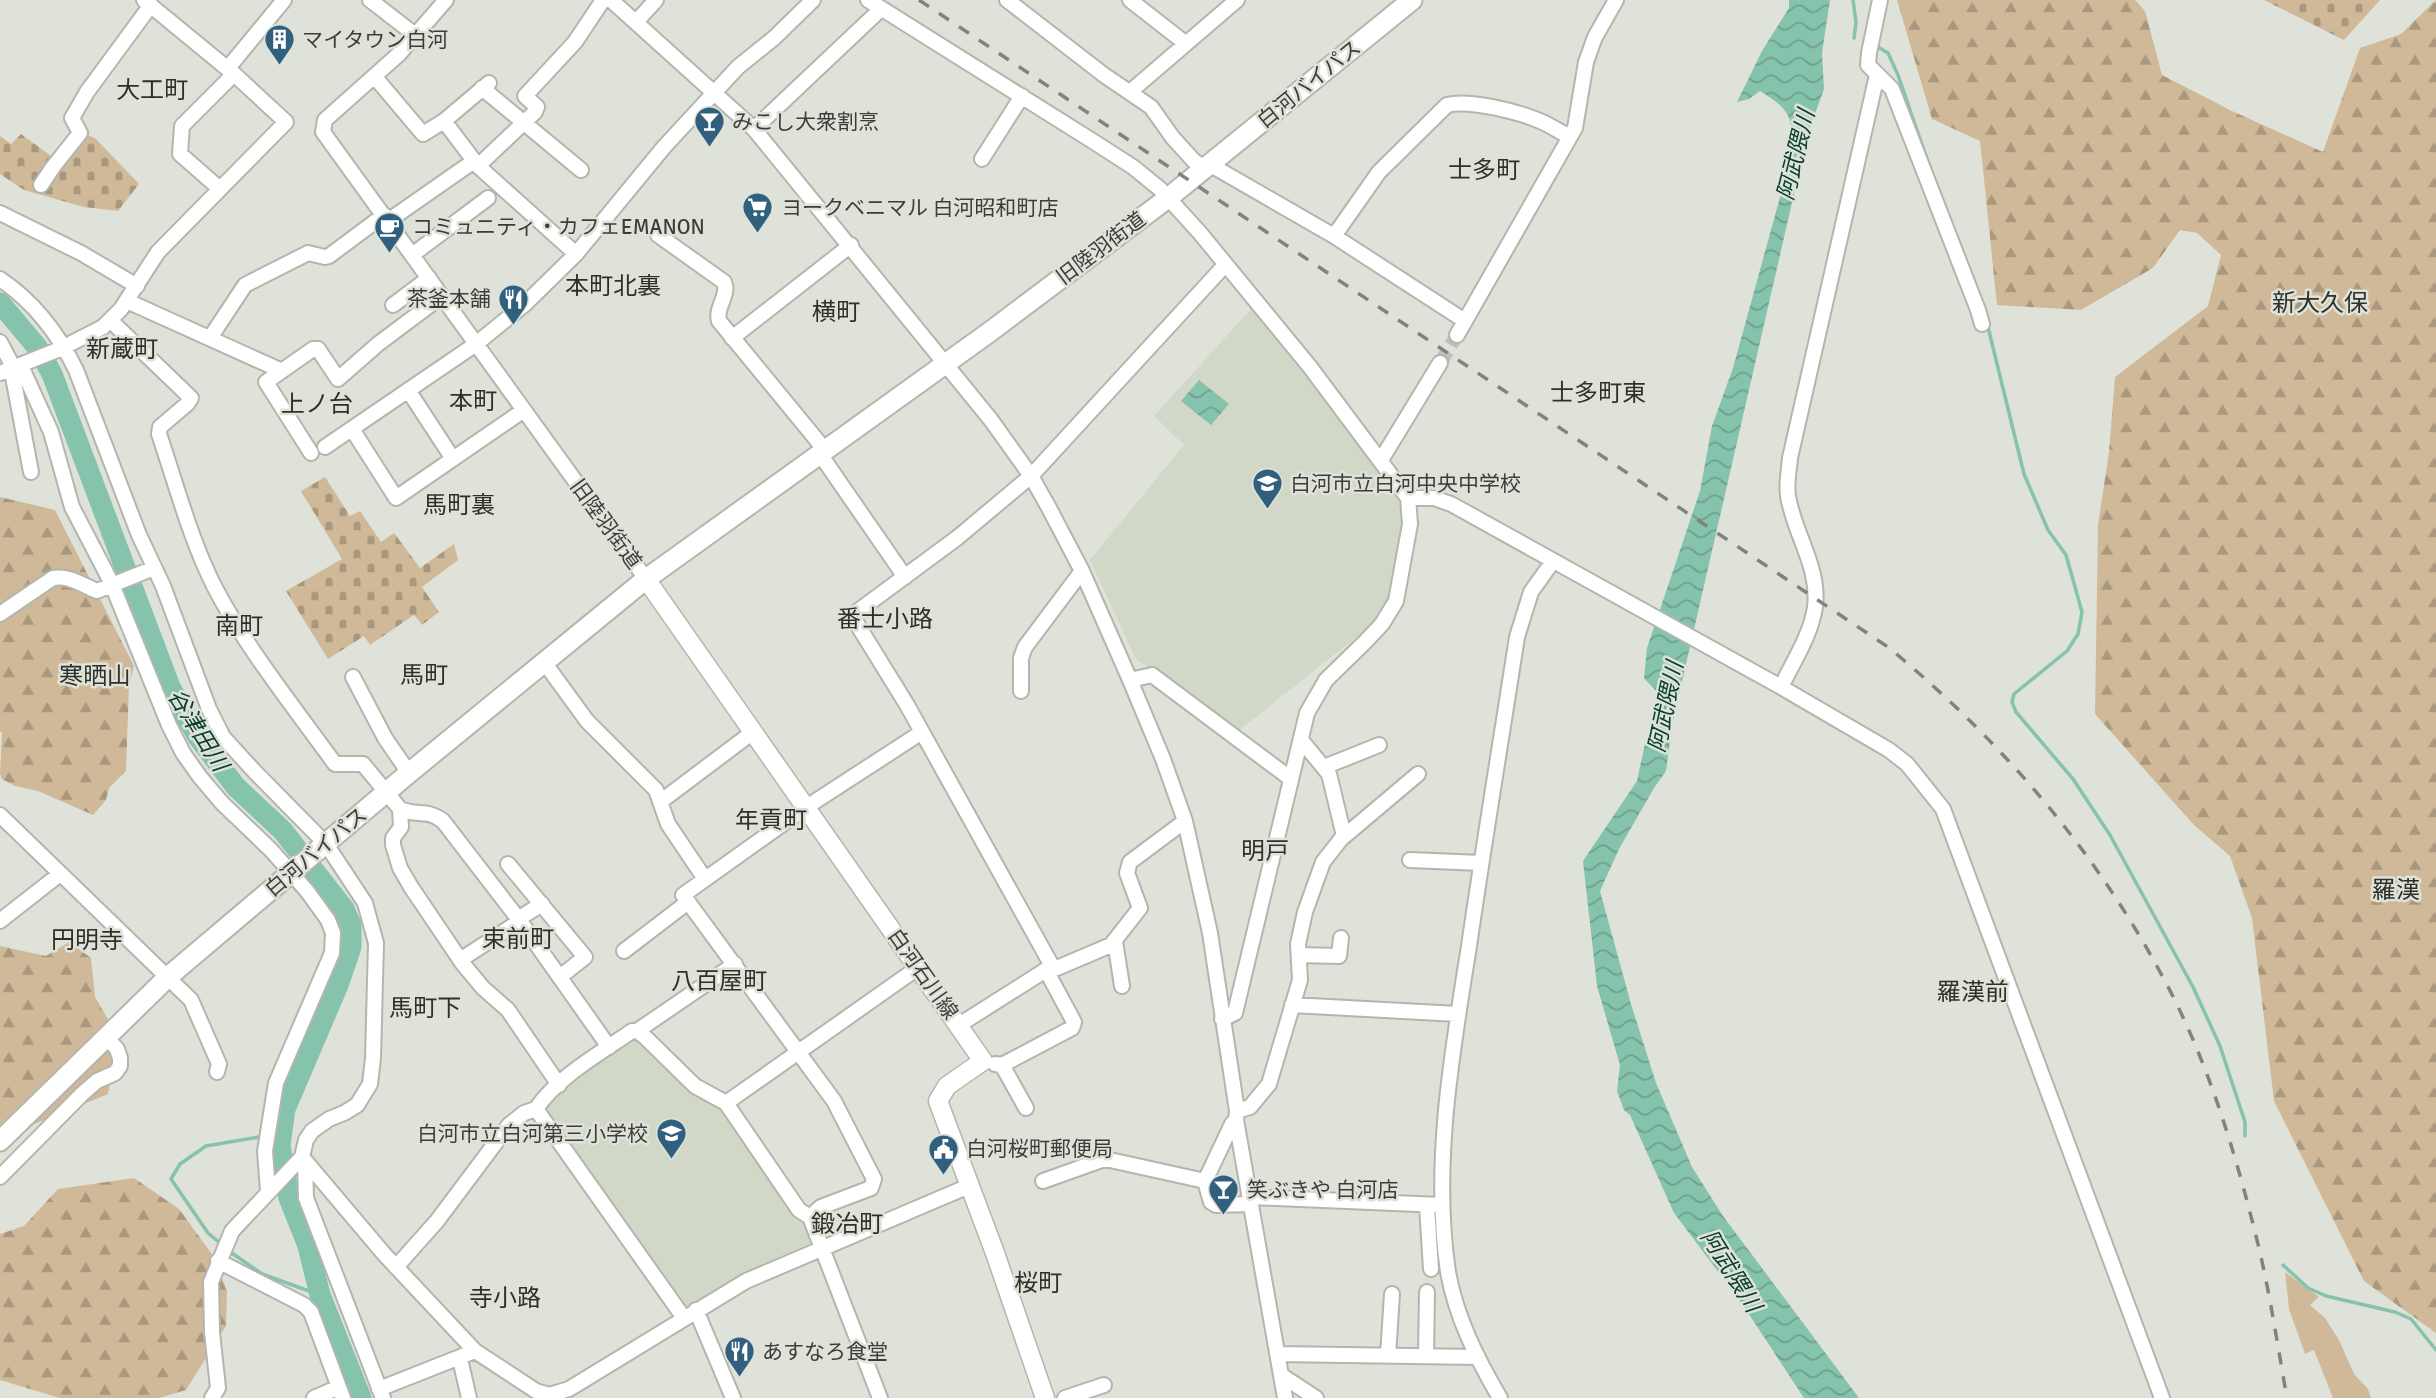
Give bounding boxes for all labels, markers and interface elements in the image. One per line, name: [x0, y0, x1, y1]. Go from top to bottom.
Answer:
building icon: マイタウン白河: [262, 23, 296, 67]
place label: マイタウン白河: [302, 27, 448, 53]
street label: 白河バイパス: [1252, 34, 1366, 134]
district label: 大工町: [116, 75, 188, 105]
water label: 阿武隈川: [1771, 104, 1822, 203]
bar icon: みこし大衆割烹: [692, 105, 726, 149]
place label: みこし大衆割烹: [732, 109, 879, 135]
district label: 士多町: [1448, 155, 1520, 185]
supermarket icon: ヨークベニマル 白河昭和町店: [741, 191, 775, 235]
place label: ヨークベニマル 白河昭和町店: [781, 195, 1059, 221]
street label: 旧陸羽街道: [1051, 206, 1151, 290]
cafe icon: コミュニティ・カフェEMANON: [372, 210, 406, 254]
place label: コミュニティ・カフェEMANON: [412, 214, 705, 240]
district label: 本町北裏: [565, 271, 661, 301]
restaurant icon: 茶釜本舗: [497, 282, 531, 326]
place label: 茶釜本舗: [407, 286, 491, 312]
district label: 新大久保: [2272, 288, 2368, 318]
district label: 横町: [812, 297, 860, 327]
district label: 新蔵町: [86, 334, 158, 364]
district label: 士多町東: [1550, 378, 1646, 408]
district label: 本町: [449, 386, 497, 416]
district label: 上ノ台: [281, 389, 353, 419]
school or university icon: 白河市立白河中央中学校: [1250, 467, 1284, 511]
place label: 白河市立白河中央中学校: [1290, 471, 1521, 497]
street label: 旧陸羽街道: [565, 474, 647, 574]
district label: 馬町裏: [423, 490, 495, 520]
district label: 番士小路: [837, 604, 933, 634]
district label: 南町: [215, 611, 263, 641]
water label: 阿武隈川: [1642, 656, 1690, 755]
district label: 馬町: [400, 660, 448, 690]
district label: 寒晒山: [59, 661, 131, 691]
water label: 谷津田川: [161, 683, 236, 779]
street label: 白河バイパス: [260, 802, 372, 902]
district label: 年貢町: [735, 805, 807, 835]
district label: 明戸: [1241, 836, 1289, 866]
district label: 羅漢: [2372, 875, 2420, 905]
district label: 束前町: [482, 924, 554, 954]
street label: 白河石川線: [882, 924, 964, 1024]
district label: 円明寺: [51, 925, 123, 955]
district label: 八百屋町: [671, 966, 767, 996]
district label: 羅漢前: [1937, 977, 2009, 1007]
district label: 馬町下: [389, 993, 461, 1023]
school or university icon: 白河市立白河第三小学校: [654, 1117, 688, 1161]
place label: 白河市立白河第三小学校: [417, 1121, 648, 1147]
public building icon: 白河桜町郵便局: [926, 1132, 960, 1176]
place label: 白河桜町郵便局: [966, 1136, 1113, 1162]
bar icon: 笑ぶきや 白河店: [1207, 1173, 1241, 1217]
place label: 笑ぶきや 白河店: [1247, 1177, 1399, 1203]
district label: 鍛冶町: [811, 1209, 883, 1239]
water label: 阿武隈川: [1694, 1224, 1769, 1320]
district label: 桜町: [1014, 1268, 1062, 1298]
district label: 寺小路: [469, 1283, 541, 1313]
restaurant icon: あすなろ食堂: [722, 1335, 756, 1379]
place label: あすなろ食堂: [762, 1339, 888, 1365]

